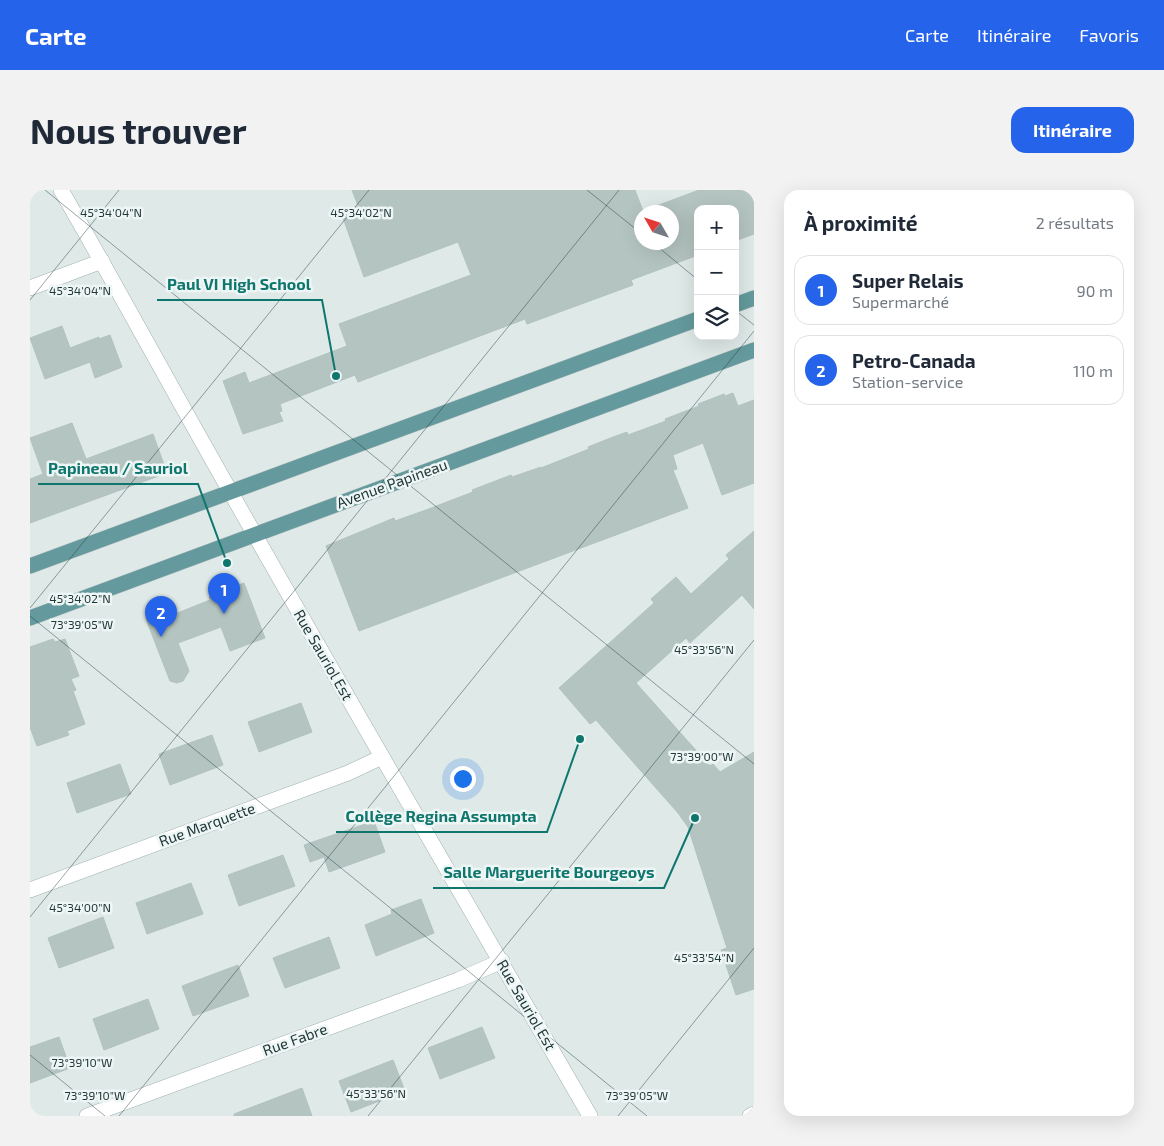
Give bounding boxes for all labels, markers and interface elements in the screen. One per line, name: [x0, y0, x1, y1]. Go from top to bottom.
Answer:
text: Carte: [25, 21, 86, 50]
text: Carte: [905, 24, 949, 46]
text: Itinéraire: [977, 24, 1051, 46]
text: Favoris: [1079, 24, 1139, 46]
button: Itinéraire: [1011, 107, 1134, 153]
text: Nous trouver: [30, 109, 247, 151]
text: 45°34'04"N: [80, 205, 142, 219]
text: 45°34'02"N: [330, 205, 392, 219]
north arrow: [634, 205, 679, 250]
map controls: [694, 205, 739, 340]
button: +: [694, 205, 739, 250]
text: À proximité: [804, 210, 918, 235]
text: 2 résultats: [1036, 213, 1114, 232]
button: −: [694, 250, 739, 295]
callout: Paul VI High School: [157, 269, 322, 300]
text: Super Relais: [852, 269, 964, 292]
text: Paul VI High School: [167, 274, 312, 293]
text: 1: [818, 281, 824, 300]
text: 90 m: [1077, 281, 1113, 300]
text: 45°34'04"N: [49, 283, 111, 297]
text: Supermarché: [852, 292, 949, 311]
button: layers: [694, 295, 739, 340]
text: Petro-Canada: [852, 349, 976, 372]
text: 2: [816, 361, 826, 380]
text: 110 m: [1073, 361, 1113, 380]
text: Station-service: [852, 372, 963, 391]
callout: Papineau / Sauriol: [38, 453, 198, 484]
street label: Avenue Papineau: [334, 455, 450, 511]
text: Papineau / Sauriol: [48, 458, 189, 477]
pin: 1: [208, 573, 240, 614]
text: 45°34'02"N: [49, 591, 111, 605]
pin: 2: [145, 596, 177, 637]
street label: Rue Sauriol Est: [291, 606, 357, 703]
text: 73°39'05"W: [51, 617, 113, 631]
text: 45°33'56"N: [674, 642, 734, 656]
text: 73°39'00"W: [670, 749, 734, 763]
your location: [450, 766, 476, 792]
street label: Rue Marquette: [156, 798, 257, 850]
callout: Collège Regina Assumpta: [336, 801, 547, 832]
text: Collège Regina Assumpta: [345, 806, 537, 825]
callout: Salle Marguerite Bourgeoys: [433, 857, 664, 888]
text: Salle Marguerite Bourgeoys: [443, 862, 655, 882]
text: 45°34'00"N: [49, 900, 111, 914]
text: 45°33'54"N: [674, 950, 734, 964]
street label: Rue Sauriol Est: [494, 956, 560, 1053]
street label: Rue Fabre: [260, 1019, 330, 1059]
text: 73°39'10"W: [52, 1055, 112, 1069]
text: 45°33'56"N: [346, 1086, 406, 1100]
text: 73°39'10"W: [65, 1088, 125, 1102]
text: 73°39'05"W: [606, 1088, 668, 1102]

